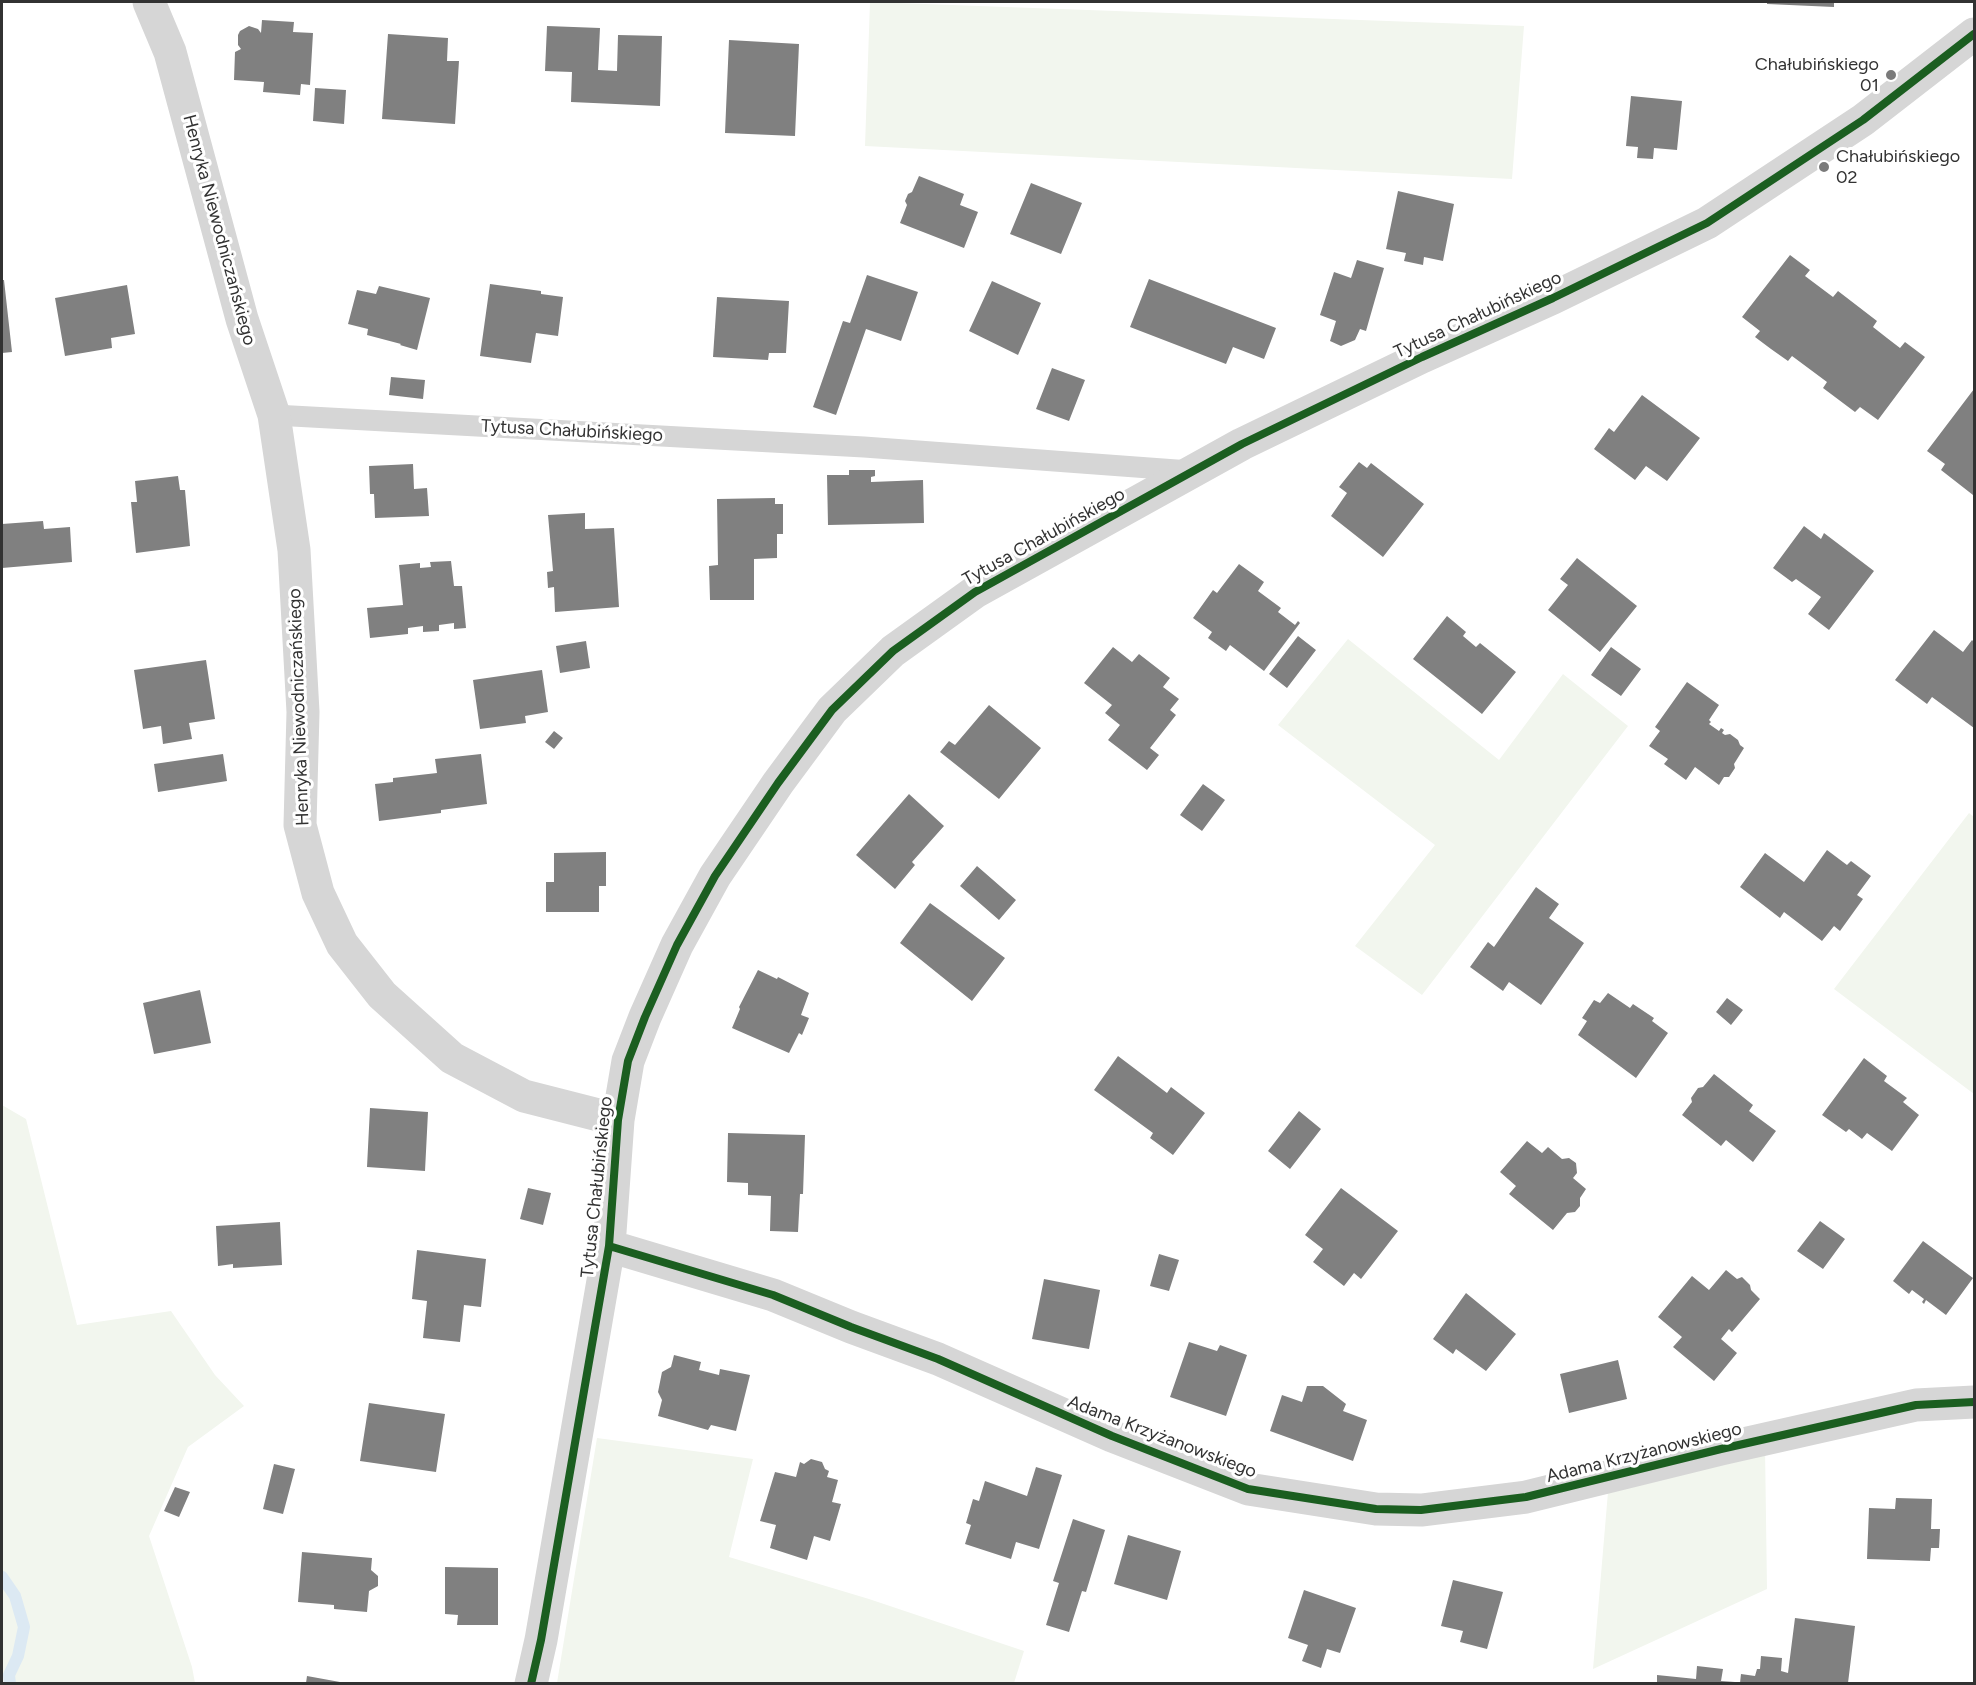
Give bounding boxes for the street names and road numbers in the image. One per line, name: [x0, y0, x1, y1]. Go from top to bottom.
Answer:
street label: Henryka Niewodniczańskiego: [178, 112, 260, 348]
street label: Tytusa Chałubińskiego: [1391, 267, 1565, 363]
street label: Tytusa Chałubińskiego: [480, 415, 664, 447]
street label: Tytusa Chałubińskiego: [959, 483, 1129, 591]
street label: Henryka Niewodniczańskiego: [284, 588, 314, 826]
street label: Tytusa Chałubińskiego: [577, 1095, 617, 1279]
street label: Adama Krzyżanowskiego: [1065, 1391, 1259, 1483]
street label: Adama Krzyżanowskiego: [1544, 1418, 1744, 1488]

